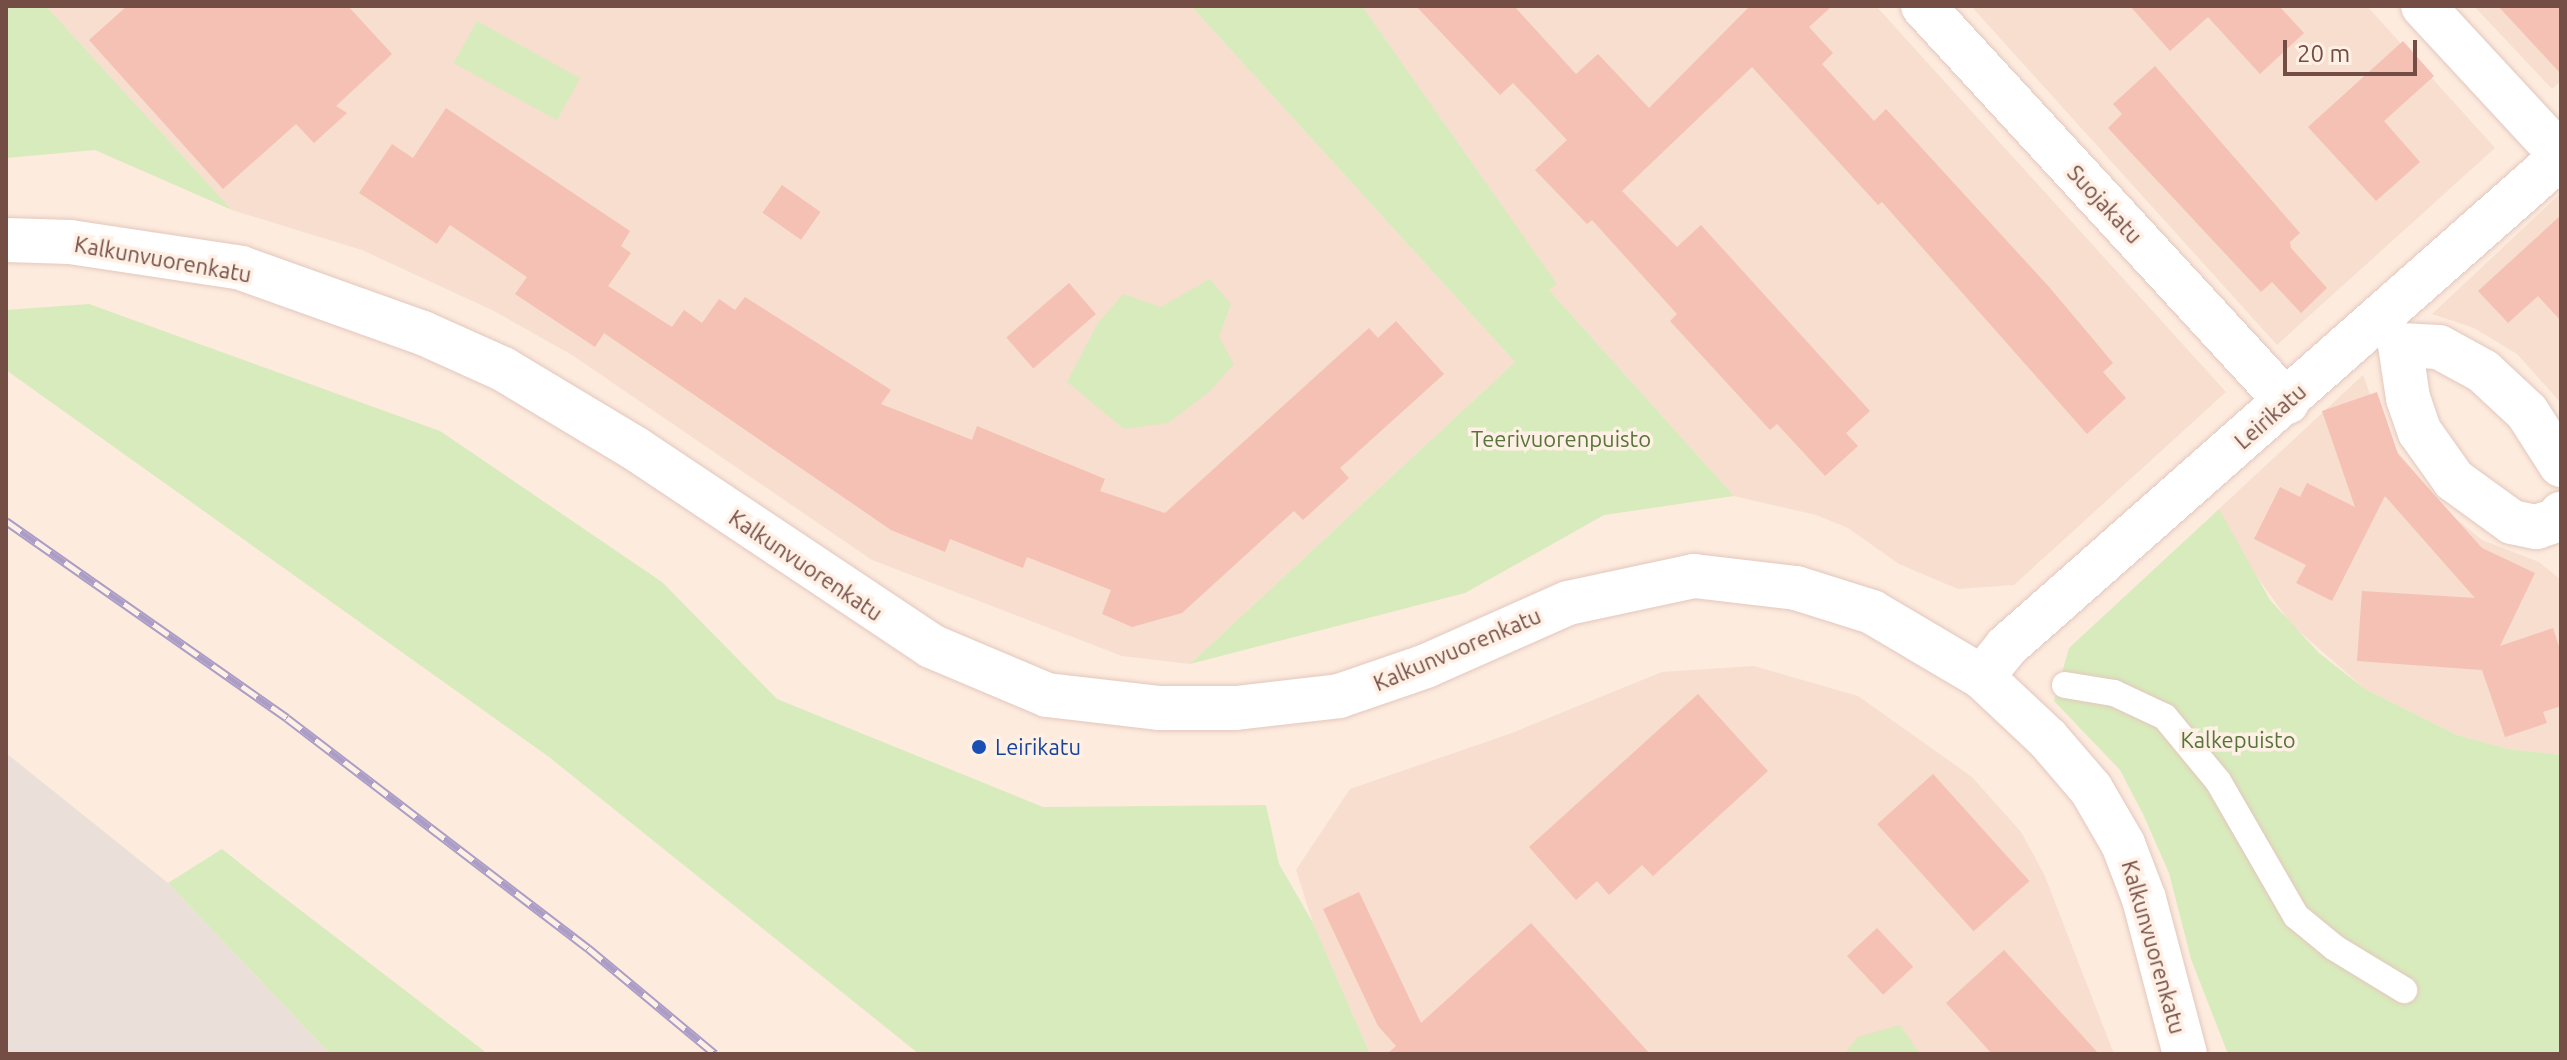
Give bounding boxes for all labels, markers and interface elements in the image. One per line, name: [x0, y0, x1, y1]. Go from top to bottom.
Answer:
scale bar: [2287, 24, 2421, 74]
text: 20 m: [2297, 40, 2350, 67]
street label: Suojakatu: [2062, 159, 2148, 249]
street label: Kalkunvuorenkatu: [72, 230, 254, 288]
street label: Leirikatu: [2229, 378, 2311, 454]
park label: Teerivuorenpuisto: [1471, 426, 1651, 452]
street label: Kalkunvuorenkatu: [724, 504, 888, 626]
street label: Kalkunvuorenkatu: [1369, 602, 1545, 696]
park label: Kalkepuisto: [2180, 727, 2296, 753]
place label: Leirikatu: [995, 734, 1081, 760]
marker: Leirikatu: [970, 738, 988, 756]
street label: Kalkunvuorenkatu: [2117, 857, 2191, 1037]

